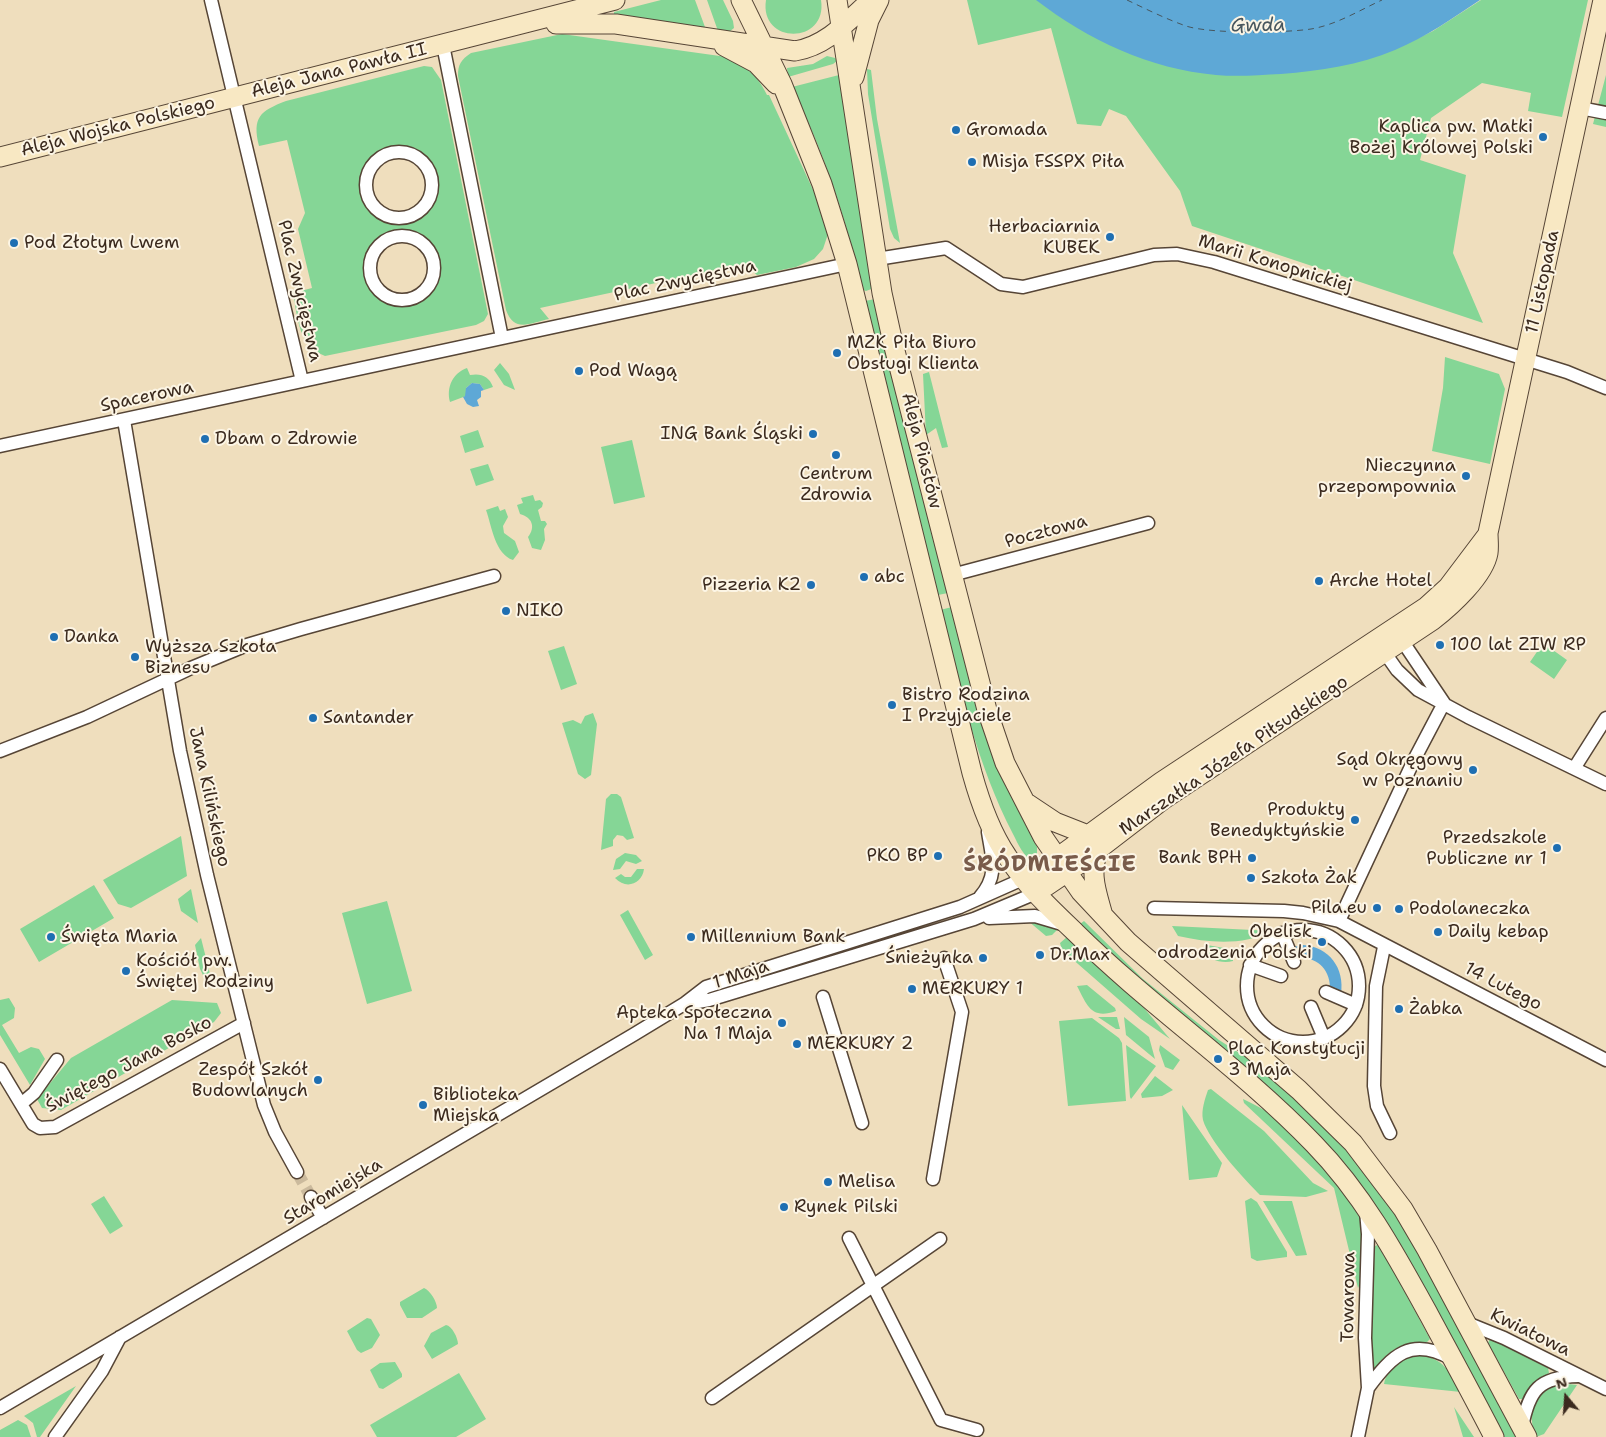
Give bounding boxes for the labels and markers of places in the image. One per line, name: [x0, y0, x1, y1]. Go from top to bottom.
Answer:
place label: Kaplica pw. Matki Bożej Królowej Polski: [1350, 116, 1533, 158]
place label: Gromada: [966, 119, 1047, 141]
marker: Gromada: [950, 124, 962, 136]
marker: Kaplica pw. Matki Bożej Królowej Polski: [1537, 131, 1549, 143]
place label: Misja FSSPX Piła: [982, 151, 1124, 173]
marker: Misja FSSPX Piła: [966, 156, 978, 168]
place label: Herbaciarnia KUBEK: [989, 216, 1100, 258]
marker: Herbaciarnia KUBEK: [1104, 231, 1116, 243]
place label: Pod Złotym Lwem: [24, 232, 179, 254]
marker: Pod Złotym Lwem: [8, 237, 20, 249]
place label: MZK Piła Biuro Obsługi Klienta: [847, 332, 979, 374]
marker: MZK Piła Biuro Obsługi Klienta: [831, 347, 843, 359]
place label: Pod Wagą: [589, 360, 677, 382]
marker: Pod Wagą: [573, 365, 585, 377]
place label: ING Bank Śląski: [661, 423, 803, 445]
place label: Dbam o Zdrowie: [215, 428, 358, 450]
marker: ING Bank Śląski: [807, 428, 819, 440]
marker: Dbam o Zdrowie: [199, 433, 211, 445]
marker: Centrum Zdrowia: [830, 449, 842, 461]
place label: Nieczynna przepompownia: [1318, 455, 1456, 498]
place label: Centrum Zdrowia: [799, 463, 873, 506]
marker: Nieczynna przepompownia: [1460, 470, 1472, 482]
place label: abc: [874, 566, 905, 588]
place label: Arche Hotel: [1329, 570, 1432, 592]
marker: abc: [858, 571, 870, 583]
place label: Pizzeria K2: [702, 574, 801, 596]
marker: Arche Hotel: [1313, 575, 1325, 587]
marker: Pizzeria K2: [805, 579, 817, 591]
place label: NIKO: [516, 600, 563, 622]
marker: NIKO: [500, 605, 512, 617]
place label: Danka: [64, 626, 119, 648]
marker: Danka: [48, 631, 60, 643]
place label: 100 lat ZIW RP: [1450, 634, 1586, 656]
place label: Wyższa Szkoła Biznesu: [145, 636, 276, 679]
marker: 100 lat ZIW RP: [1434, 639, 1446, 651]
marker: Wyższa Szkoła Biznesu: [129, 651, 141, 663]
place label: Bistro Rodzina I Przyjaciele: [902, 684, 1030, 726]
marker: Bistro Rodzina I Przyjaciele: [886, 699, 898, 711]
place label: Santander: [323, 707, 414, 729]
marker: Santander: [307, 712, 319, 724]
place label: Sąd Okręgowy w Poznaniu: [1337, 749, 1463, 792]
marker: Sąd Okręgowy w Poznaniu: [1467, 764, 1479, 776]
place label: Produkty Benedyktyńskie: [1210, 799, 1345, 842]
marker: Produkty Benedyktyńskie: [1349, 814, 1361, 826]
place label: Przedszkole Publiczne nr 1: [1426, 827, 1547, 870]
marker: Przedszkole Publiczne nr 1: [1551, 842, 1563, 854]
place label: PKO BP: [866, 845, 928, 867]
place label: Bank BPH: [1158, 847, 1242, 869]
marker: PKO BP: [932, 850, 944, 862]
marker: Bank BPH: [1246, 852, 1258, 864]
place label: Szkoła Żak: [1261, 867, 1357, 889]
marker: Szkoła Żak: [1245, 872, 1257, 884]
place label: Pila.eu: [1311, 897, 1367, 919]
place label: Podolaneczka: [1409, 898, 1530, 920]
marker: Pila.eu: [1371, 902, 1383, 914]
marker: Podolaneczka: [1393, 903, 1405, 915]
place label: Obelisk odrodzenia Polski: [1157, 921, 1312, 964]
place label: Daily kebap: [1448, 921, 1549, 943]
place label: Święta Maria: [61, 926, 177, 948]
place label: Millennium Bank: [701, 926, 846, 948]
marker: Daily kebap: [1432, 926, 1444, 938]
marker: Święta Maria: [45, 931, 57, 943]
marker: Millennium Bank: [685, 931, 697, 943]
marker: Obelisk odrodzenia Polski: [1316, 936, 1328, 948]
place label: Dr.Max: [1050, 944, 1110, 966]
place label: Śnieżynka: [885, 947, 973, 969]
marker: Dr.Max: [1034, 949, 1046, 961]
place label: Kościół pw. Świętej Rodziny: [136, 950, 274, 992]
marker: Śnieżynka: [977, 952, 989, 964]
marker: Kościół pw. Świętej Rodziny: [120, 965, 132, 977]
place label: MERKURY 1: [922, 978, 1023, 1000]
marker: MERKURY 1: [906, 983, 918, 995]
place label: Żabka: [1409, 998, 1462, 1020]
place label: Apteka Społeczna Na 1 Maja: [616, 1002, 772, 1044]
marker: Żabka: [1393, 1003, 1405, 1015]
marker: Apteka Społeczna Na 1 Maja: [776, 1017, 788, 1029]
place label: MERKURY 2: [807, 1033, 913, 1055]
marker: MERKURY 2: [791, 1038, 803, 1050]
place label: Plac Konstytucji 3 Maja: [1228, 1038, 1365, 1080]
marker: Plac Konstytucji 3 Maja: [1212, 1053, 1224, 1065]
place label: Zespół Szkół Budowlanych: [192, 1059, 308, 1102]
marker: Zespół Szkół Budowlanych: [312, 1074, 324, 1086]
place label: Biblioteka Miejska: [433, 1084, 518, 1126]
marker: Biblioteka Miejska: [417, 1099, 429, 1111]
place label: Melisa: [838, 1171, 895, 1193]
marker: Melisa: [822, 1176, 834, 1188]
place label: Rynek Pilski: [794, 1196, 898, 1218]
marker: Rynek Pilski: [778, 1201, 790, 1213]

